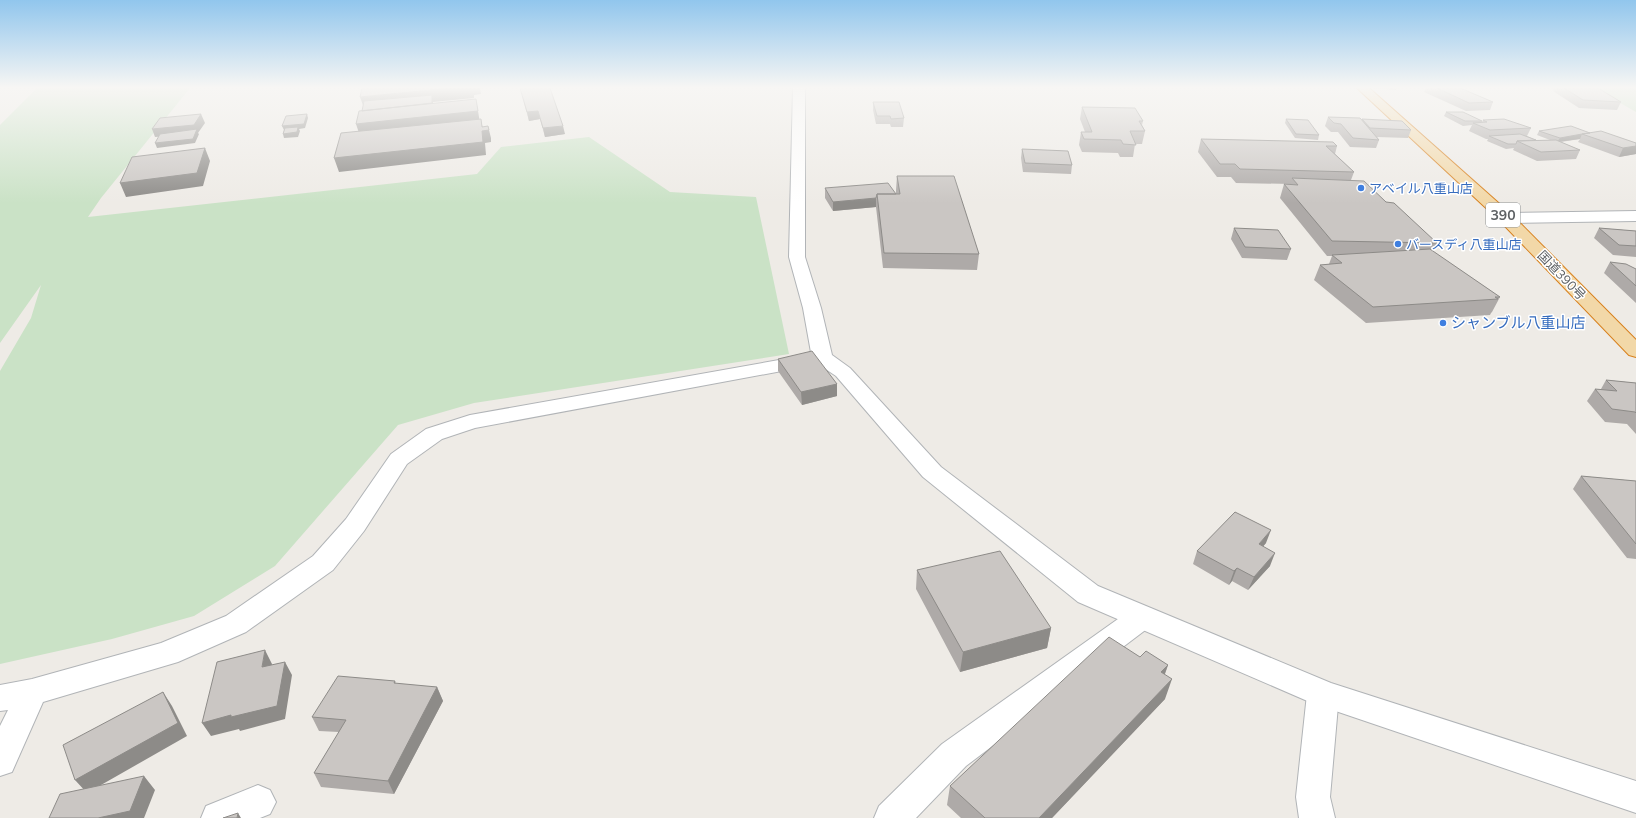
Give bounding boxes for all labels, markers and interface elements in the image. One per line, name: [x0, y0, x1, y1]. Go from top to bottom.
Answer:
place label: アベイル八重山店: [1369, 180, 1473, 196]
marker: アベイル八重山店: [1356, 183, 1366, 193]
road number: 390: [1486, 203, 1520, 227]
place label: バースディ八重山店: [1406, 236, 1521, 252]
marker: バースディ八重山店: [1393, 239, 1403, 249]
street label: 国道390号: [1535, 247, 1589, 303]
place label: シャンブル八重山店: [1451, 313, 1586, 332]
marker: シャンブル八重山店: [1438, 318, 1448, 328]

